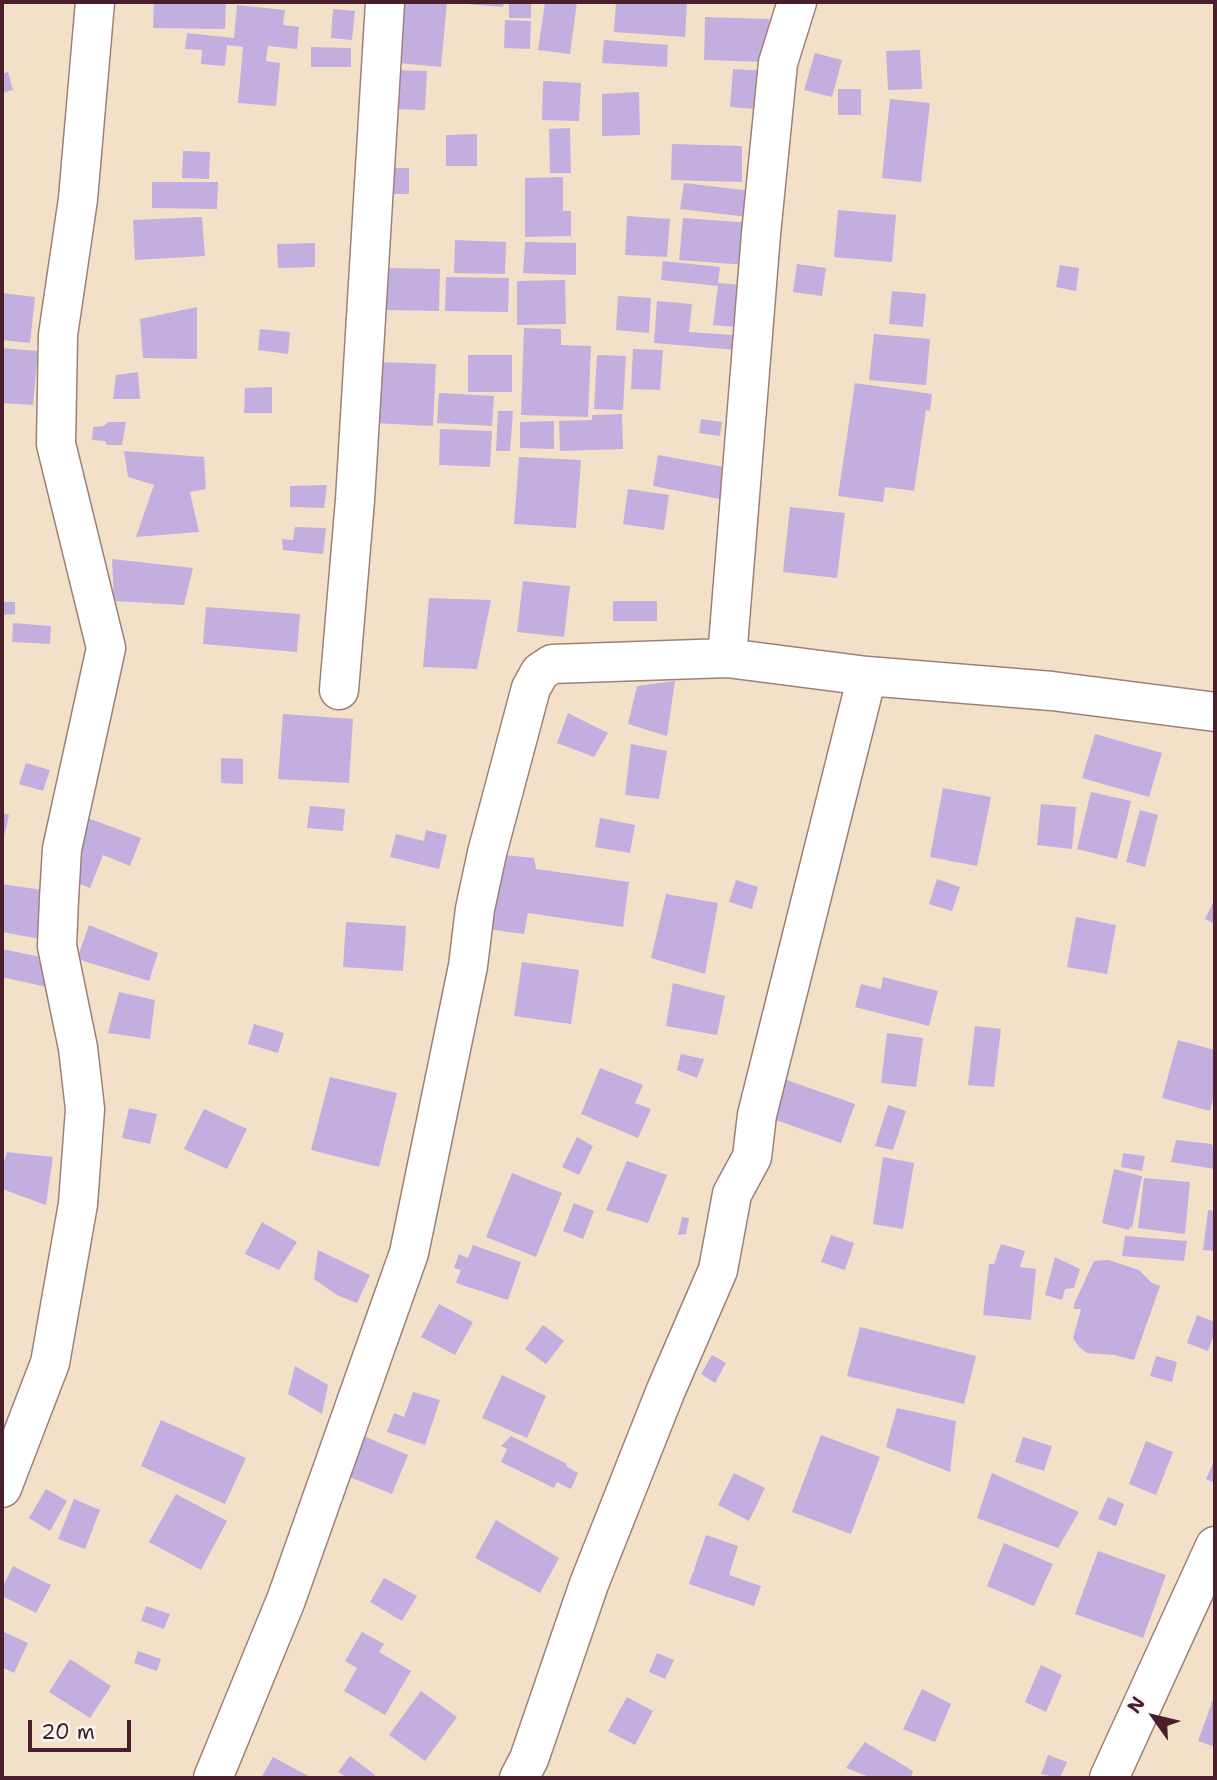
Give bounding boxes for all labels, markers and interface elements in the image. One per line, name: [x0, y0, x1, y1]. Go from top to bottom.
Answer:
north arrow: [1119, 1682, 1189, 1752]
text: N: [1122, 1692, 1151, 1718]
scale bar: [32, 1706, 135, 1750]
text: 20 m: [41, 1718, 95, 1746]

